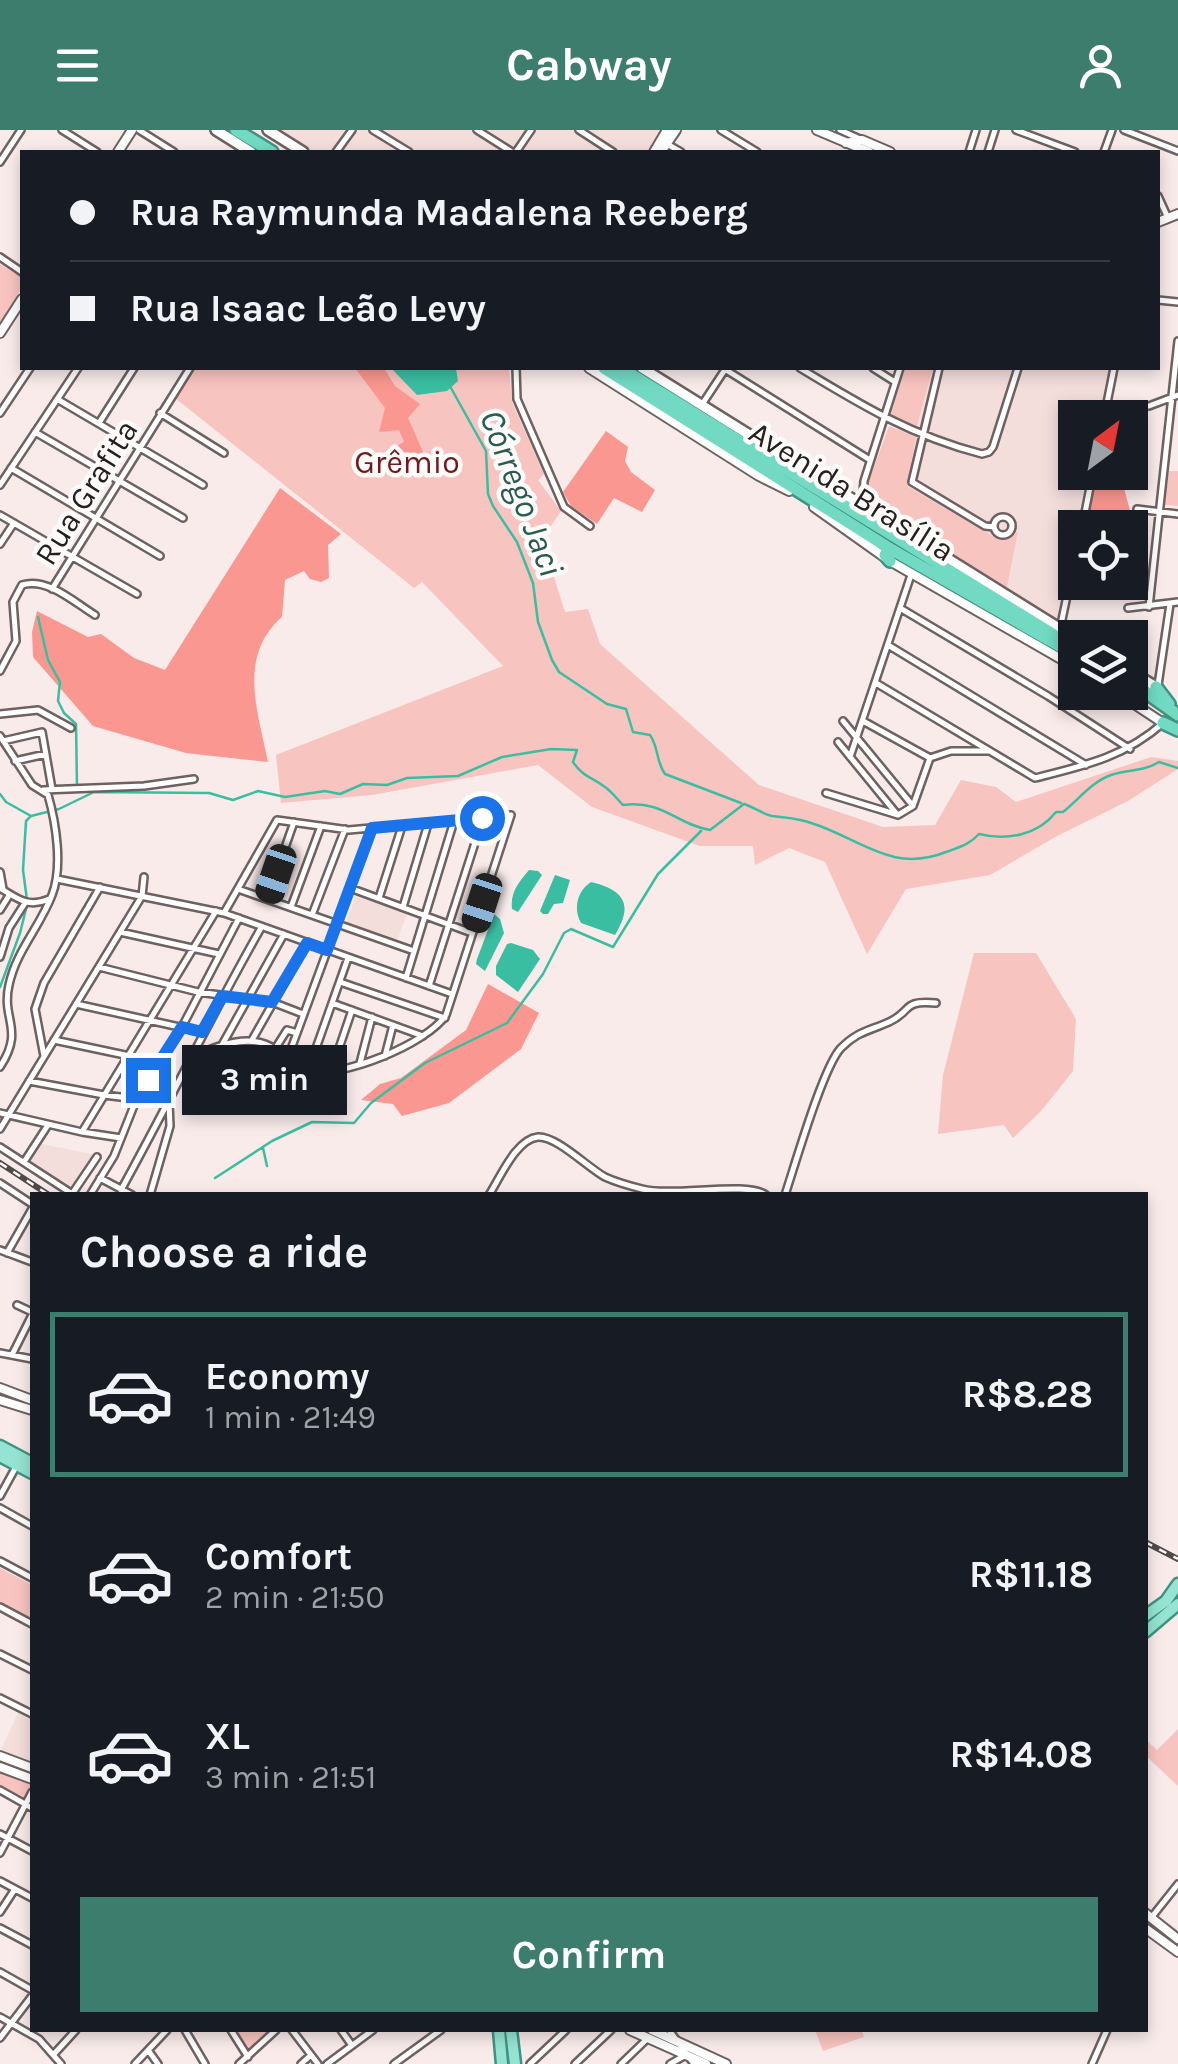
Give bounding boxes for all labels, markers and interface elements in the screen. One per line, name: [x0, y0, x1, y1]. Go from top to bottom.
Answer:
icon: menu: [50, 38, 105, 93]
icon: person: [1073, 38, 1128, 93]
text: Cabway: [506, 39, 672, 91]
text: Rua Raymunda Madalena Reeberg: [130, 190, 748, 235]
text: Rua Isaac Leão Levy: [130, 286, 486, 331]
north arrow: [1058, 400, 1148, 490]
map controls: [1058, 400, 1148, 710]
water label: Córrego Jaci: [471, 404, 572, 582]
street label: Rua Grafita: [27, 413, 146, 572]
street label: Avenida Brasília: [742, 414, 961, 569]
park label: Grêmio: [354, 444, 460, 481]
button: locate: [1058, 510, 1148, 600]
button: layers: [1058, 620, 1148, 710]
route start: [460, 796, 505, 841]
car: [252, 841, 300, 907]
car: [458, 870, 506, 936]
callout: 3 min: [183, 1045, 348, 1115]
route end: [126, 1058, 171, 1103]
text: 3 min: [220, 1061, 309, 1098]
text: Choose a ride: [80, 1226, 368, 1278]
icon: car: [85, 1350, 175, 1440]
text: Economy: [205, 1354, 369, 1399]
text: R$8.28: [962, 1372, 1093, 1417]
text: 1 min · 21:49: [205, 1399, 376, 1436]
icon: car: [85, 1530, 175, 1620]
text: Comfort: [205, 1534, 352, 1579]
text: R$11.18: [969, 1552, 1093, 1597]
text: 2 min · 21:50: [205, 1579, 384, 1616]
icon: car: [85, 1710, 175, 1800]
text: XL: [205, 1714, 250, 1759]
text: R$14.08: [949, 1732, 1093, 1777]
text: 3 min · 21:51: [205, 1759, 376, 1796]
button: Confirm: [80, 1897, 1098, 2012]

